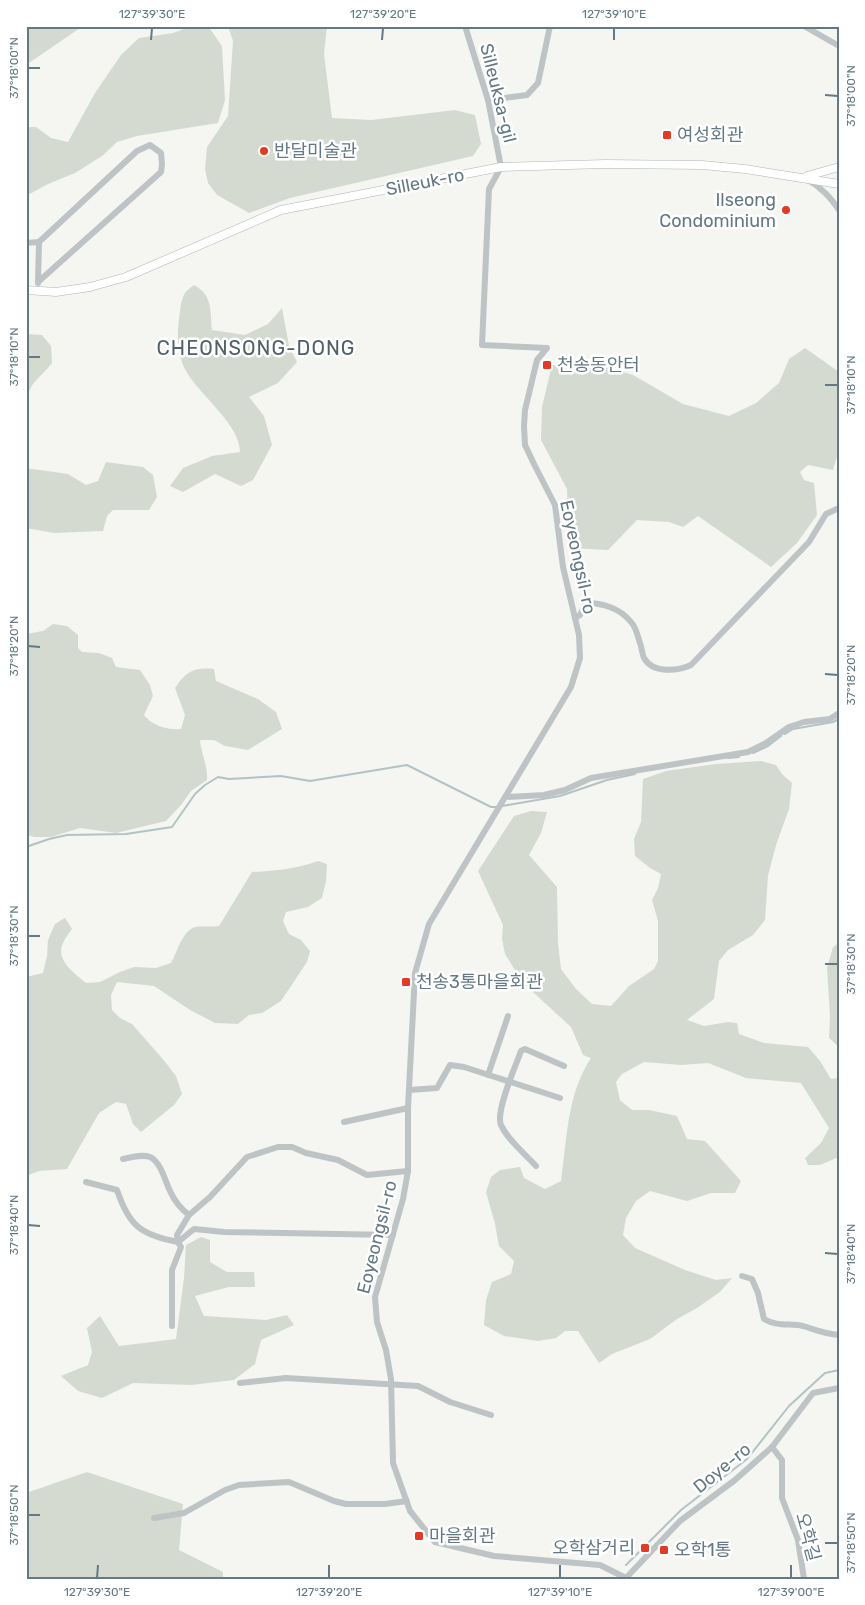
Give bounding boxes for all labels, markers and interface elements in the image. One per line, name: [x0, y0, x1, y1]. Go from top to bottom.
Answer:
text: 127°39'30"E: [119, 7, 185, 21]
text: 127°39'20"E: [350, 7, 416, 21]
text: 127°39'10"E: [582, 7, 646, 21]
text: 37°18'00"N: [7, 37, 21, 99]
street label: Silleuksa-gil: [475, 41, 521, 145]
text: 37°18'00"N: [844, 65, 858, 127]
place label: 여성회관: [677, 124, 744, 146]
marker: 여성회관: [661, 129, 673, 141]
place label: 반달미술관: [274, 140, 357, 162]
marker: 반달미술관: [258, 145, 270, 157]
street label: Silleuk-ro: [384, 164, 466, 200]
place label: Ilseong Condominium: [659, 189, 776, 232]
marker: Ilseong Condominium: [780, 204, 792, 216]
text: 37°18'10"N: [7, 328, 21, 387]
district label: CHEONSONG-DONG: [157, 336, 355, 360]
place label: 천송동안터: [557, 354, 640, 376]
text: 37°18'10"N: [844, 356, 858, 415]
marker: 천송동안터: [541, 359, 553, 371]
street label: Eoyeongsil-ro: [555, 498, 601, 616]
text: 37°18'20"N: [7, 616, 21, 676]
text: 37°18'20"N: [844, 645, 858, 705]
text: 37°18'30"N: [7, 905, 21, 967]
text: 37°18'30"N: [844, 933, 858, 995]
place label: 천송3통마을회관: [416, 971, 543, 993]
marker: 천송3통마을회관: [400, 976, 412, 988]
street label: Eoyeongsil-ro: [352, 1178, 402, 1296]
text: 37°18'40"N: [7, 1195, 21, 1255]
text: 37°18'40"N: [844, 1224, 858, 1284]
street label: Doye-ro: [689, 1438, 755, 1498]
text: 37°18'50"N: [7, 1485, 21, 1546]
street label: 오학길: [791, 1510, 825, 1564]
text: 37°18'50"N: [844, 1513, 858, 1574]
place label: 마을회관: [429, 1525, 496, 1547]
marker: 마을회관: [413, 1530, 425, 1542]
place label: 오학삼거리: [552, 1537, 635, 1559]
place label: 오학1통: [674, 1539, 731, 1561]
marker: 오학삼거리: [639, 1542, 651, 1554]
marker: 오학1통: [658, 1544, 670, 1556]
text: 127°39'30"E: [64, 1585, 130, 1599]
text: 127°39'20"E: [296, 1585, 362, 1599]
text: 127°39'10"E: [528, 1585, 592, 1599]
text: 127°39'00"E: [758, 1585, 824, 1599]

